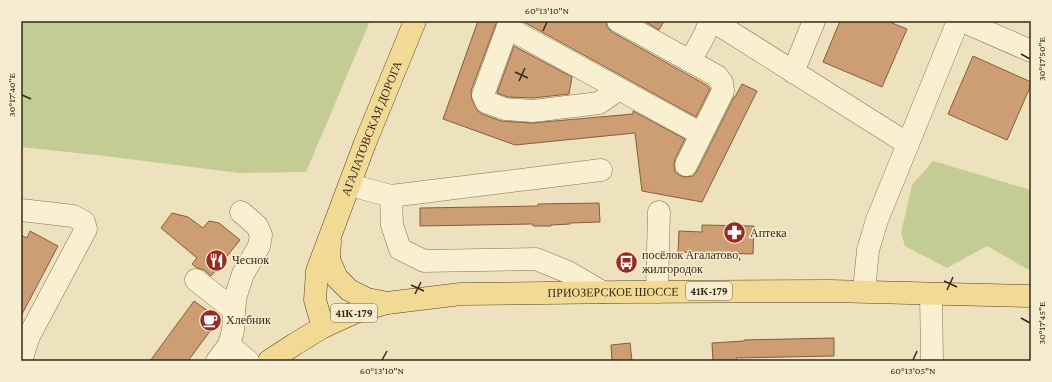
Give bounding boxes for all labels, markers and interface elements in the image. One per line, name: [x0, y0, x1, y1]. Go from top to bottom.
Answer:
text: 60°13'10"N: [525, 5, 570, 16]
text: 30°17'50"E: [1036, 37, 1047, 81]
street label: АГАЛАТОВСКАЯ ДОРОГА: [339, 58, 405, 198]
text: 30°17'40"E: [6, 72, 17, 117]
pharmacy icon: Аптека: [722, 220, 748, 246]
place label: Аптека: [750, 226, 787, 240]
restaurant icon: Чеснок: [203, 247, 229, 273]
place label: посёлок Агалатово, жилгородок: [641, 248, 741, 276]
bus stop icon: посёлок Агалатово, жилгородок: [613, 249, 639, 275]
place label: Чеснок: [232, 253, 269, 267]
road number: 41К-179: [686, 282, 732, 300]
street label: ПРИОЗЕРСКОЕ ШОССЕ: [547, 285, 679, 300]
text: 30°17'45"E: [1036, 301, 1047, 345]
road number: 41К-179: [331, 304, 377, 322]
cafe icon: Хлебник: [198, 307, 224, 333]
place label: Хлебник: [226, 313, 271, 327]
text: 60°13'10"N: [360, 365, 405, 376]
text: 60°13'05"N: [890, 365, 936, 376]

